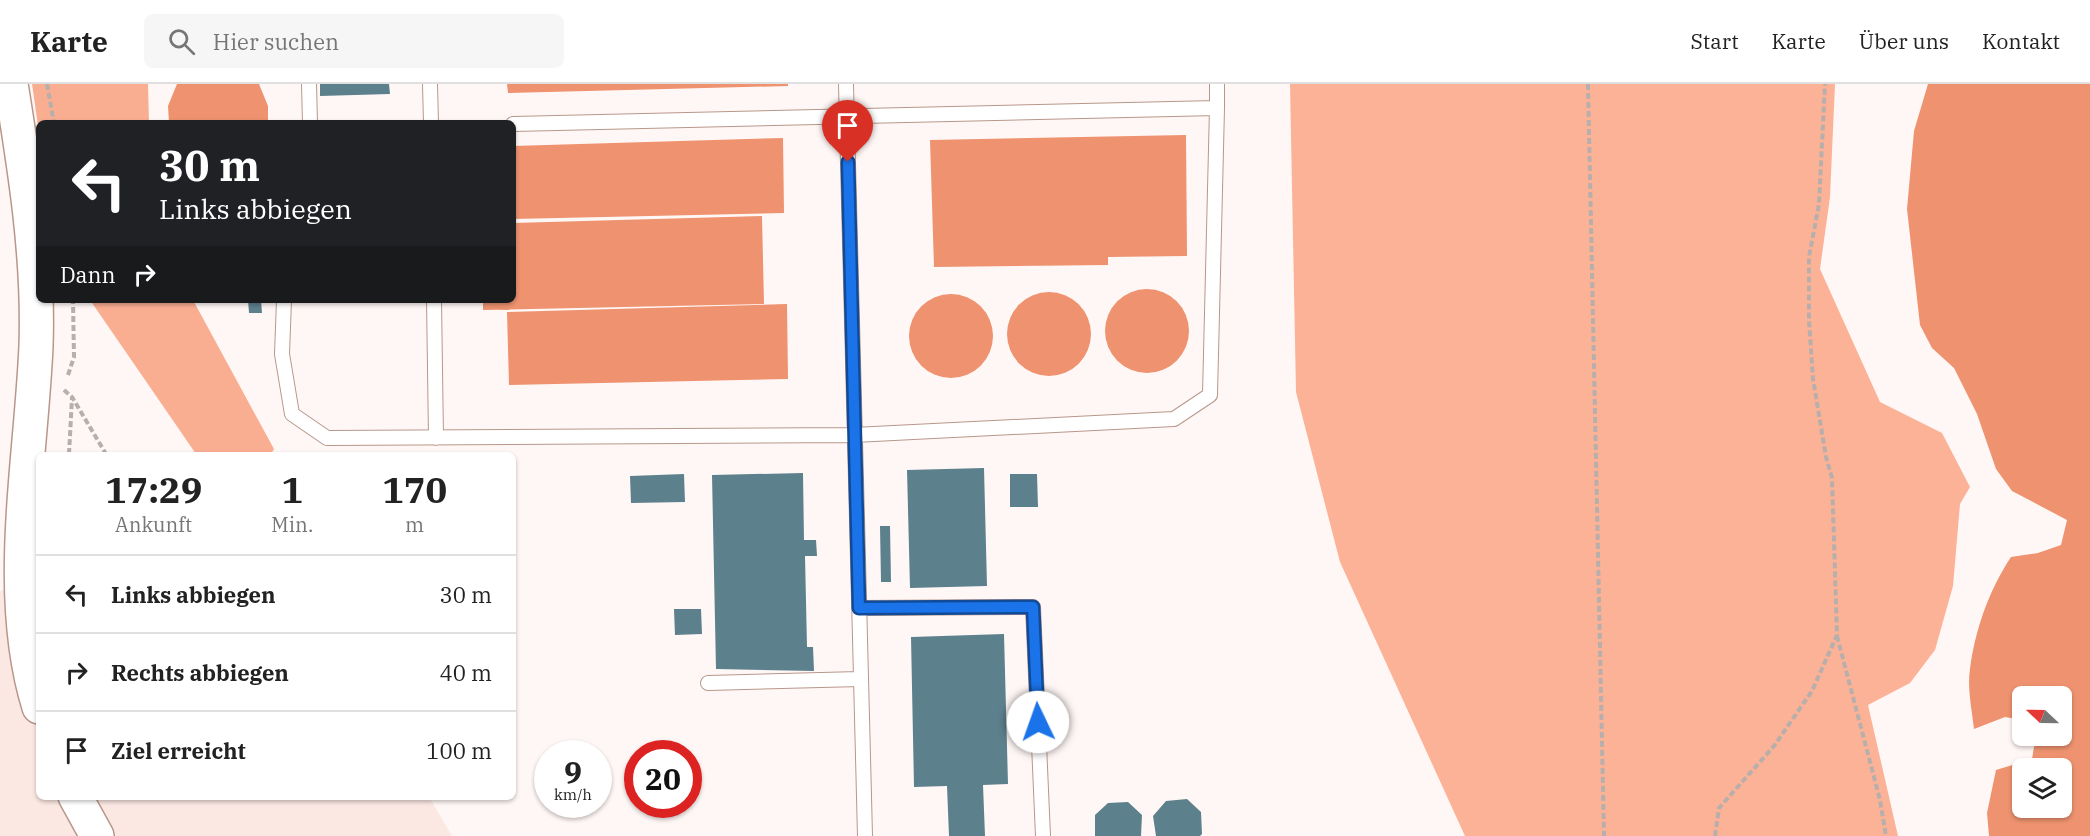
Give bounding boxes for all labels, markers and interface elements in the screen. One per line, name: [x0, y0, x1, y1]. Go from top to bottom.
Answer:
search box: [144, 14, 564, 68]
text: Karte: [30, 23, 108, 60]
icon: search: [165, 25, 198, 58]
text: Hier suchen: [213, 27, 339, 56]
text: Start: [1690, 27, 1739, 55]
text: Karte: [1772, 27, 1826, 55]
text: Über uns: [1859, 27, 1949, 55]
text: Kontakt: [1982, 27, 2060, 55]
pin: [822, 100, 873, 162]
icon: arrive: [831, 109, 864, 142]
text: 30 m: [159, 138, 260, 193]
icon: left: [60, 144, 138, 222]
text: Links abbiegen: [159, 191, 352, 226]
icon: right: [128, 258, 161, 291]
text: Dann: [60, 260, 116, 289]
text: 17:29: [105, 466, 202, 513]
text: 1: [281, 466, 303, 513]
text: 170: [382, 466, 447, 513]
text: Ankunft: [115, 511, 192, 538]
text: Min.: [271, 511, 313, 538]
text: m: [405, 511, 424, 538]
icon: left: [60, 578, 93, 611]
text: Links abbiegen: [111, 580, 276, 609]
text: 30 m: [440, 580, 492, 609]
icon: right: [60, 656, 93, 689]
text: Rechts abbiegen: [111, 658, 289, 687]
text: 40 m: [440, 658, 492, 687]
north arrow: [2012, 686, 2072, 746]
map controls: [2012, 686, 2072, 818]
position arrow: [1006, 690, 1070, 754]
icon: arrive: [60, 734, 93, 767]
text: Ziel erreicht: [111, 736, 246, 765]
text: 100 m: [426, 736, 492, 765]
speed limit sign: 20: [624, 740, 702, 818]
text: 9: [564, 752, 582, 791]
button: layers: [2012, 758, 2072, 818]
text: km/h: [554, 785, 592, 804]

